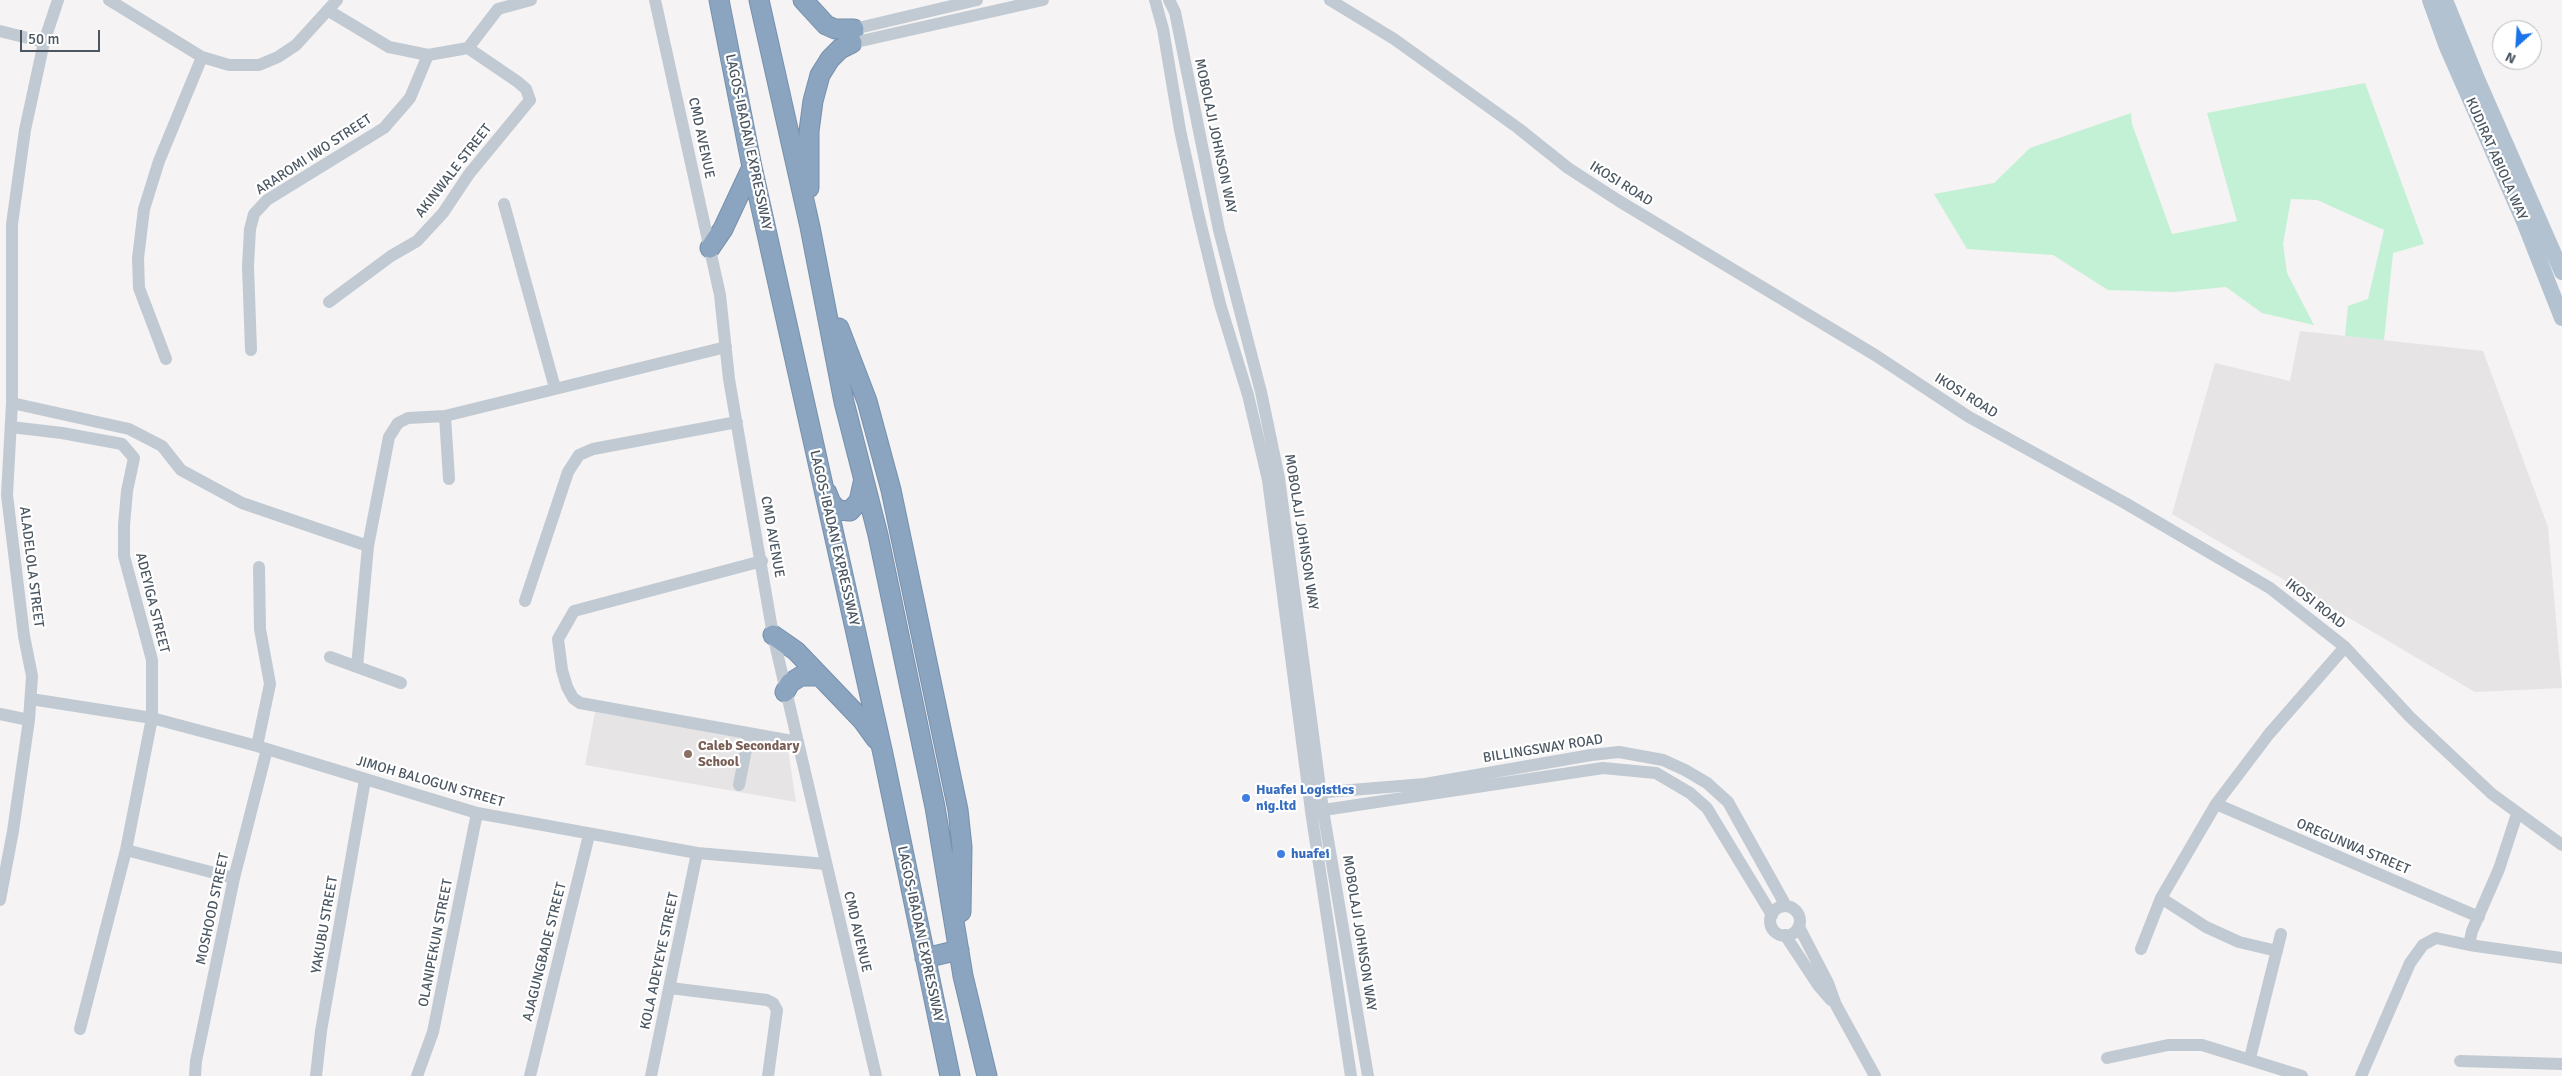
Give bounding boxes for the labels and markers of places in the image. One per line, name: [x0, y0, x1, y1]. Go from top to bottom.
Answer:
place label: Caleb Secondary School: [698, 738, 799, 770]
marker: Caleb Secondary School: [682, 748, 694, 760]
place label: Huafei Logistics nig.ltd: [1256, 782, 1354, 814]
marker: Huafei Logistics nig.ltd: [1240, 792, 1252, 804]
place label: huafei: [1291, 846, 1330, 862]
marker: huafei: [1275, 848, 1287, 860]

